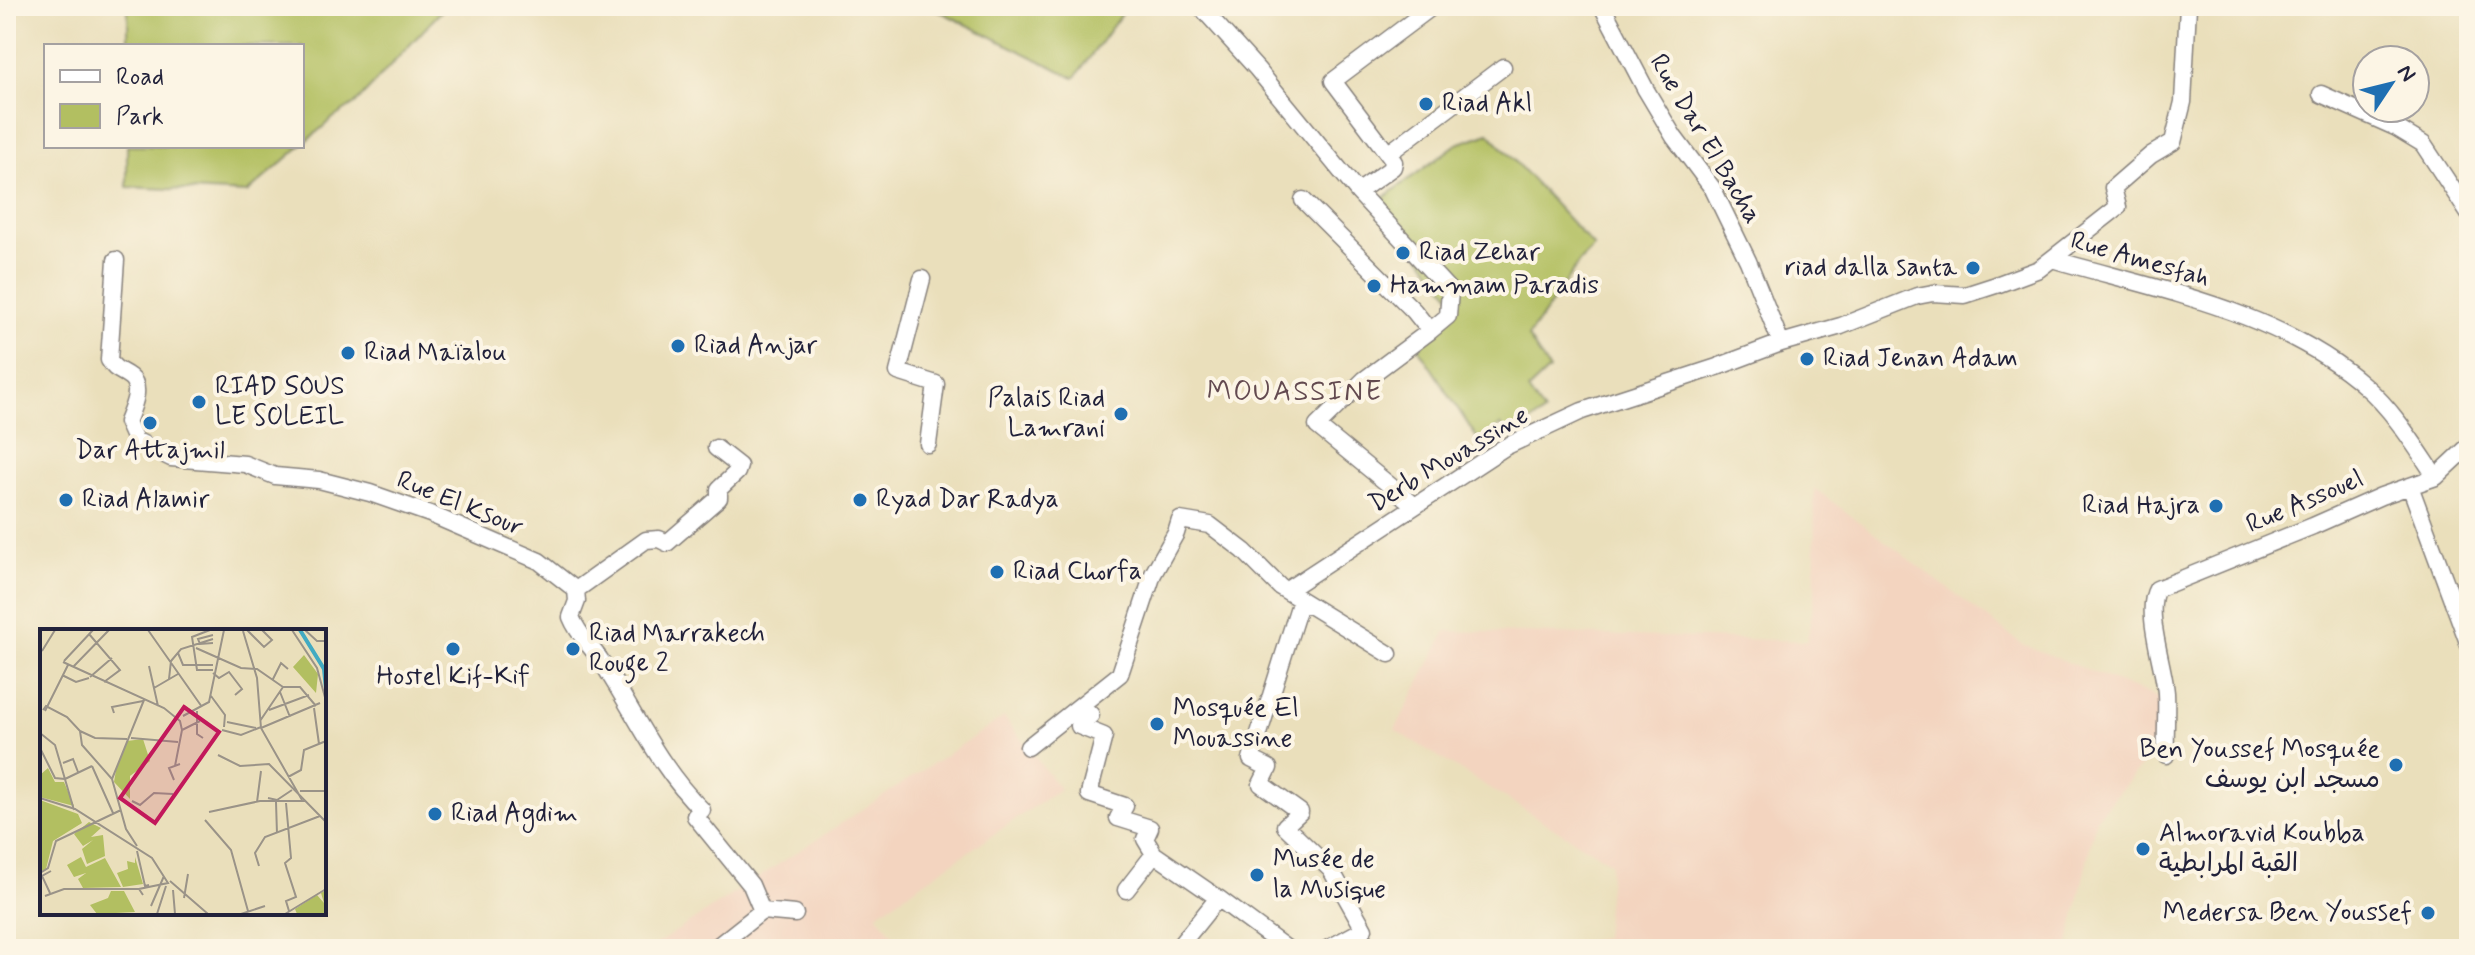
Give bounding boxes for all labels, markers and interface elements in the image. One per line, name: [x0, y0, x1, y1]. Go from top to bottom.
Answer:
legend: [44, 44, 304, 148]
north arrow: [2351, 44, 2431, 124]
street label: Rue Dar El Bacha: [1641, 48, 1769, 230]
text: N: [2390, 60, 2421, 88]
text: Road: [116, 62, 164, 93]
place label: Riad Akl: [1442, 87, 1532, 121]
marker: Riad Akl: [1417, 95, 1435, 113]
text: Park: [116, 102, 164, 133]
street label: Rue Amesfah: [2066, 224, 2214, 296]
place label: Riad Zehar: [1419, 236, 1540, 270]
marker: Riad Zehar: [1394, 244, 1412, 262]
place label: riad dalla santa: [1785, 251, 1957, 285]
marker: riad dalla santa: [1964, 259, 1982, 277]
place label: Hammam Paradis: [1390, 269, 1599, 303]
marker: Hammam Paradis: [1365, 277, 1383, 295]
place label: Riad Anjar: [694, 329, 818, 363]
place label: Riad Maïalou: [364, 336, 507, 370]
marker: Riad Anjar: [669, 337, 687, 355]
place label: Riad Jenan Adam: [1823, 342, 2018, 376]
marker: Riad Maïalou: [339, 344, 357, 362]
marker: Riad Jenan Adam: [1798, 350, 1816, 368]
place label: RIAD SOUS LE SOLEIL: [215, 370, 345, 434]
district label: MOUASSINE: [1207, 374, 1383, 411]
place label: Palais Riad Lamrani: [988, 382, 1105, 446]
marker: RIAD SOUS LE SOLEIL: [190, 393, 208, 411]
street label: Derb Mouassine: [1363, 399, 1535, 521]
marker: Palais Riad Lamrani: [1112, 405, 1130, 423]
marker: Dar Attajmil: [141, 414, 159, 432]
place label: Dar Attajmil: [75, 434, 225, 468]
street label: Rue Assouel: [2241, 462, 2369, 542]
street label: Rue El Ksour: [392, 463, 528, 545]
place label: Riad Alamir: [82, 483, 210, 517]
place label: Ryad Dar Radya: [876, 483, 1059, 517]
place label: Riad Hajra: [2082, 489, 2200, 523]
marker: Riad Alamir: [57, 491, 75, 509]
marker: Ryad Dar Radya: [851, 491, 869, 509]
marker: Riad Hajra: [2207, 497, 2225, 515]
place label: Riad Chorfa: [1013, 555, 1142, 589]
marker: Riad Chorfa: [988, 563, 1006, 581]
place label: Riad Marrakech Rouge 2: [589, 617, 765, 684]
inset map: [40, 629, 326, 915]
marker: Hostel Kif-Kif: [444, 640, 462, 658]
marker: Riad Marrakech Rouge 2: [564, 640, 582, 658]
place label: Hostel Kif-Kif: [376, 660, 530, 694]
place label: Mosquée El Mouassine: [1173, 692, 1299, 756]
marker: Mosquée El Mouassine: [1148, 715, 1166, 733]
place label: Ben Youssef Mosquée مسجد ابن يوسف: [2139, 733, 2380, 797]
marker: Ben Youssef Mosquée مسجد ابن يوسف: [2387, 756, 2405, 774]
place label: Riad Agdim: [451, 797, 578, 833]
marker: Riad Agdim: [426, 805, 444, 823]
place label: Almoravid Koubba القبة المرابطية: [2159, 817, 2365, 881]
marker: Almoravid Koubba القبة المرابطية: [2134, 840, 2152, 858]
place label: Musée de la Musique: [1273, 843, 1386, 907]
marker: Musée de la Musique: [1248, 866, 1266, 884]
place label: Medersa Ben Youssef: [2163, 896, 2412, 930]
marker: Medersa Ben Youssef: [2419, 904, 2437, 922]

